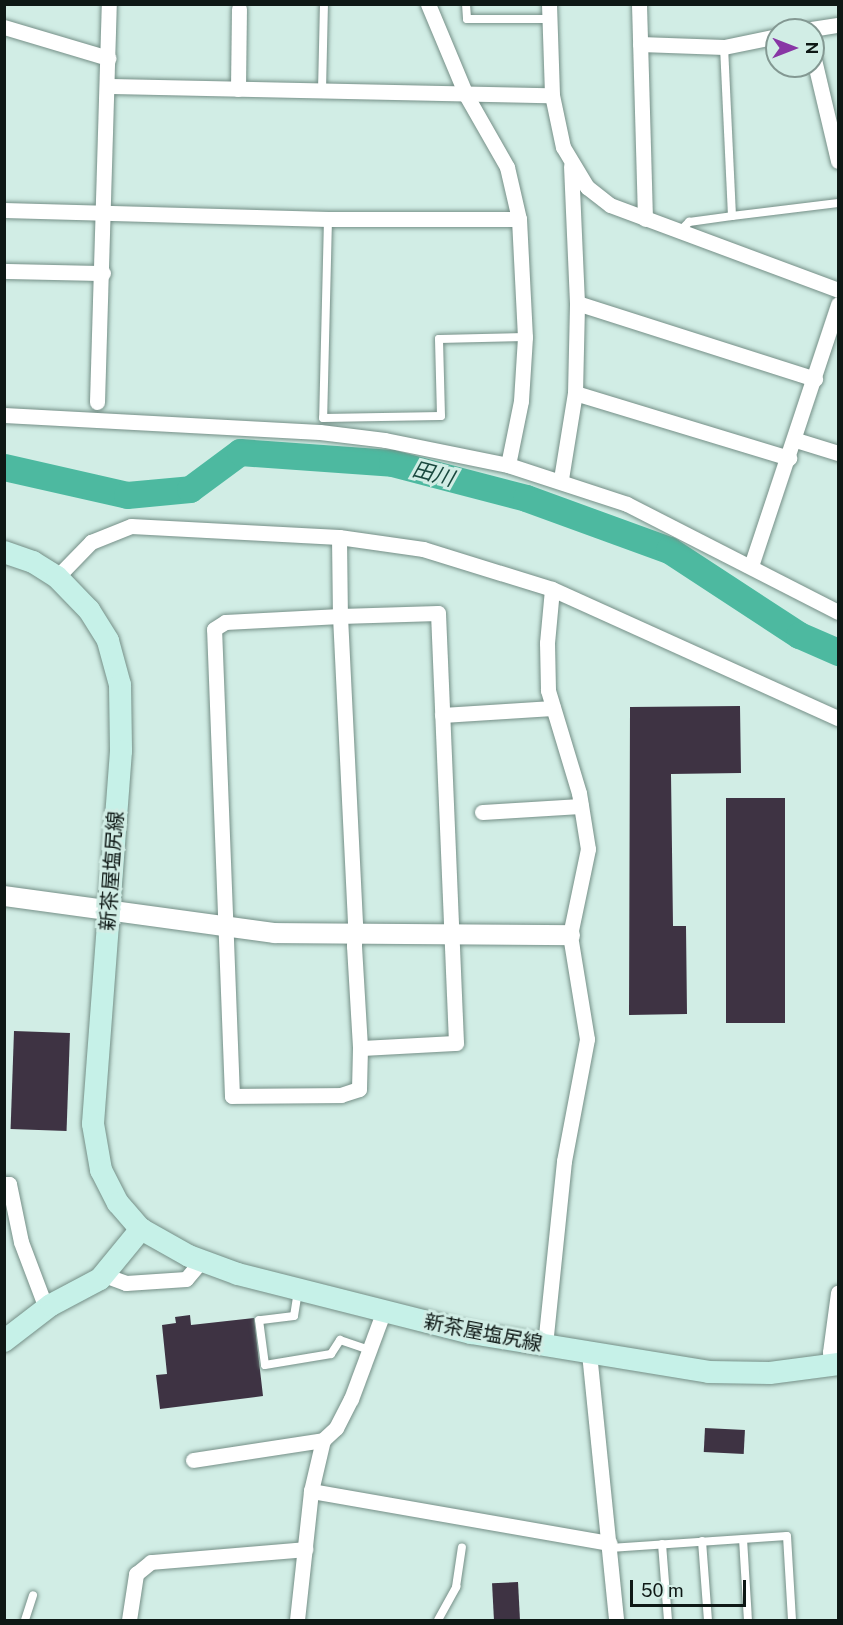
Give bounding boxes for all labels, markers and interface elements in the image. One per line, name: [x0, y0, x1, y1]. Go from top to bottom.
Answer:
north arrow: [765, 18, 825, 78]
text: N: [802, 42, 821, 54]
water label: 田川: [409, 456, 457, 492]
street label: 新茶屋塩尻線: [96, 810, 128, 932]
street label: 新茶屋塩尻線: [422, 1310, 544, 1356]
scale bar: [633, 1568, 748, 1606]
text: 50 m: [641, 1580, 684, 1601]

